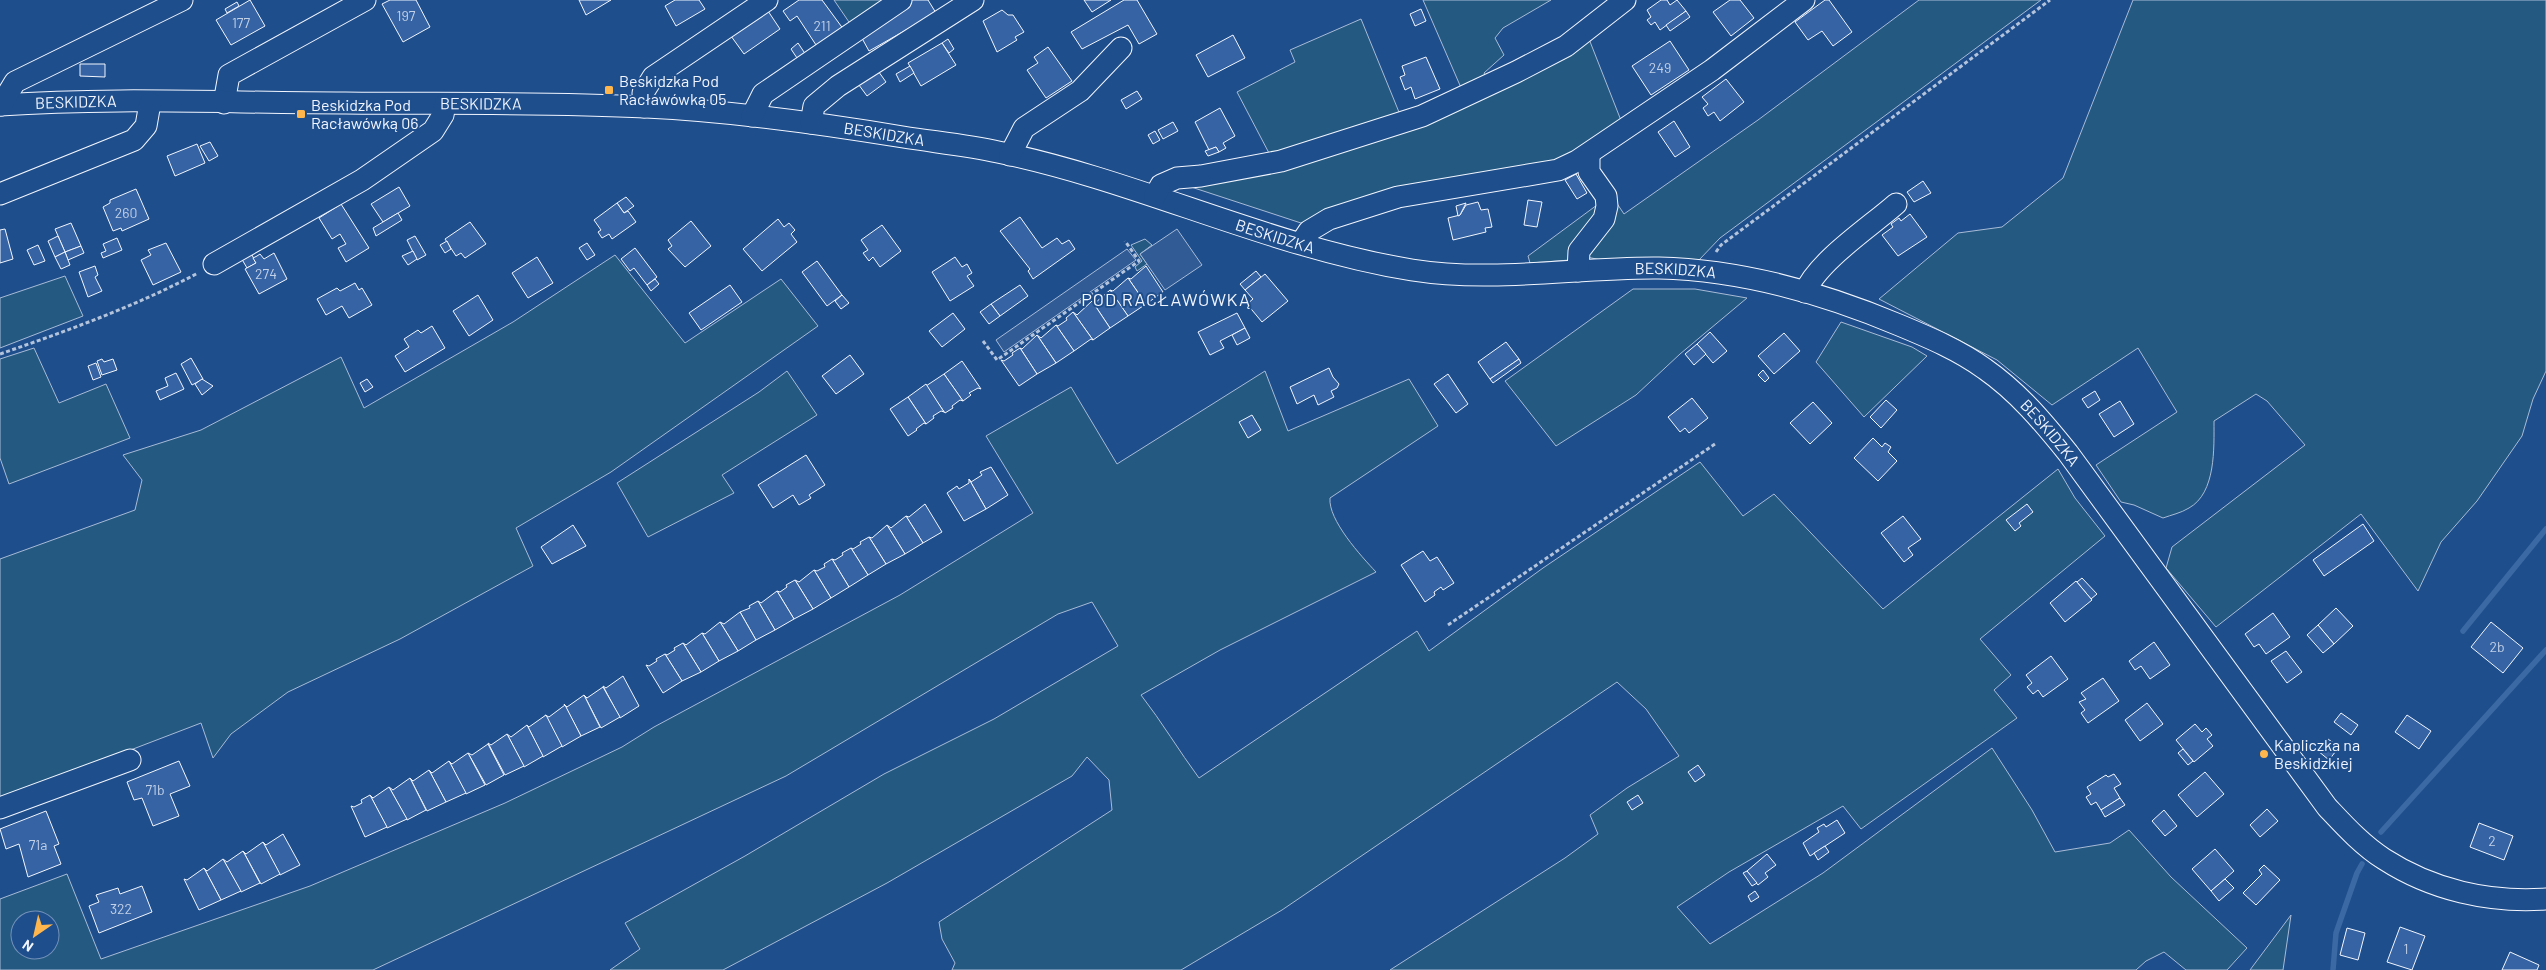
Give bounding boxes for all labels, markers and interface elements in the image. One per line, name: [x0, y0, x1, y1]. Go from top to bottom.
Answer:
house number: 197: [397, 7, 416, 24]
house number: 177: [232, 14, 250, 31]
house number: 211: [813, 17, 831, 34]
house number: 249: [1649, 59, 1671, 76]
place label: Beskidzka Pod Racławówką 05: [619, 71, 726, 108]
marker: Beskidzka Pod Racławówką 05: [603, 84, 615, 96]
street label: BESKIDZKA: [35, 91, 117, 112]
street label: BESKIDZKA: [440, 93, 522, 113]
place label: Beskidzka Pod Racławówką 06: [311, 95, 418, 132]
marker: Beskidzka Pod Racławówką 06: [295, 108, 307, 120]
street label: BESKIDZKA: [843, 118, 926, 149]
house number: 260: [115, 204, 137, 221]
street label: BESKIDZKA: [1233, 214, 1317, 257]
street label: BESKIDZKA: [1634, 258, 1718, 281]
house number: 274: [255, 265, 277, 282]
district label: POD RACŁAWÓWKĄ: [1081, 288, 1251, 310]
street label: BESKIDZKA: [2017, 395, 2084, 470]
house number: 2b: [2489, 638, 2505, 655]
place label: Kapliczka na Beskidzkiej: [2274, 735, 2360, 772]
marker: Kapliczka na Beskidzkiej: [2258, 748, 2270, 760]
house number: 71b: [145, 781, 165, 798]
house number: 2: [2488, 832, 2496, 849]
house number: 71a: [29, 836, 47, 853]
house number: 322: [110, 900, 132, 917]
north arrow: [10, 910, 60, 960]
text: N: [19, 937, 36, 956]
house number: 1: [2404, 940, 2408, 957]

